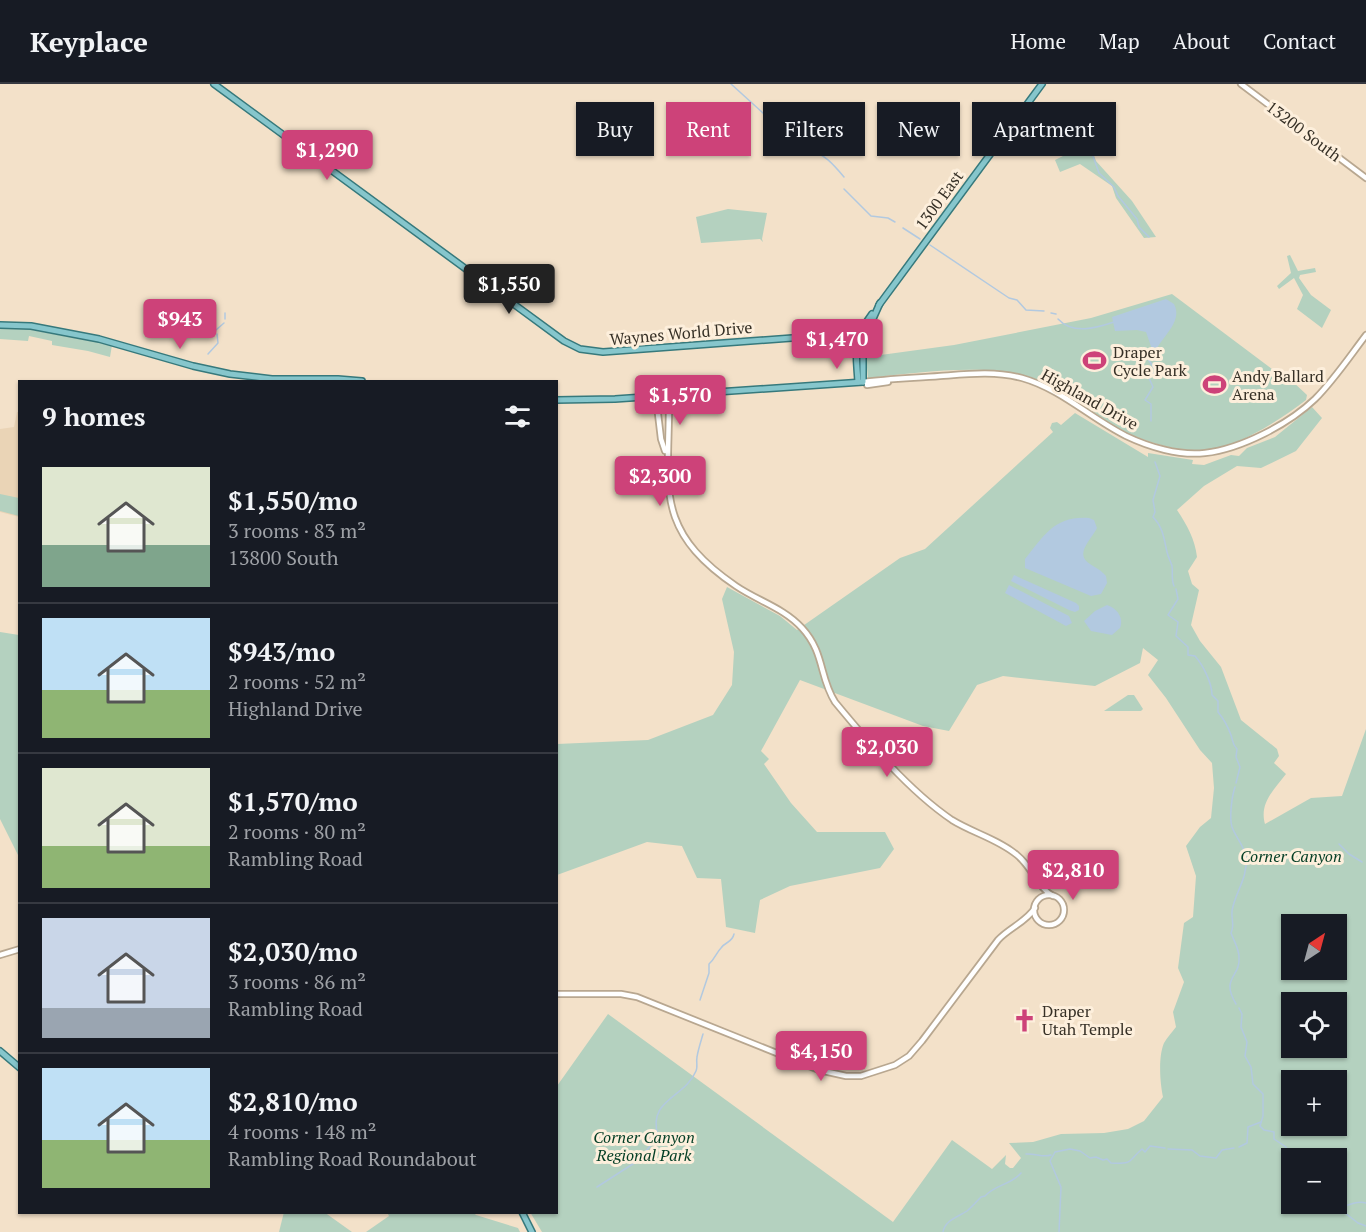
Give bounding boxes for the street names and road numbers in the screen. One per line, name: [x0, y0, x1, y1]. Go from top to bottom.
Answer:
street label: 13200 South: [1262, 96, 1346, 167]
street label: 1300 East: [910, 166, 968, 234]
street label: Waynes World Drive: [609, 316, 753, 350]
street label: Highland Drive: [1038, 363, 1142, 435]

